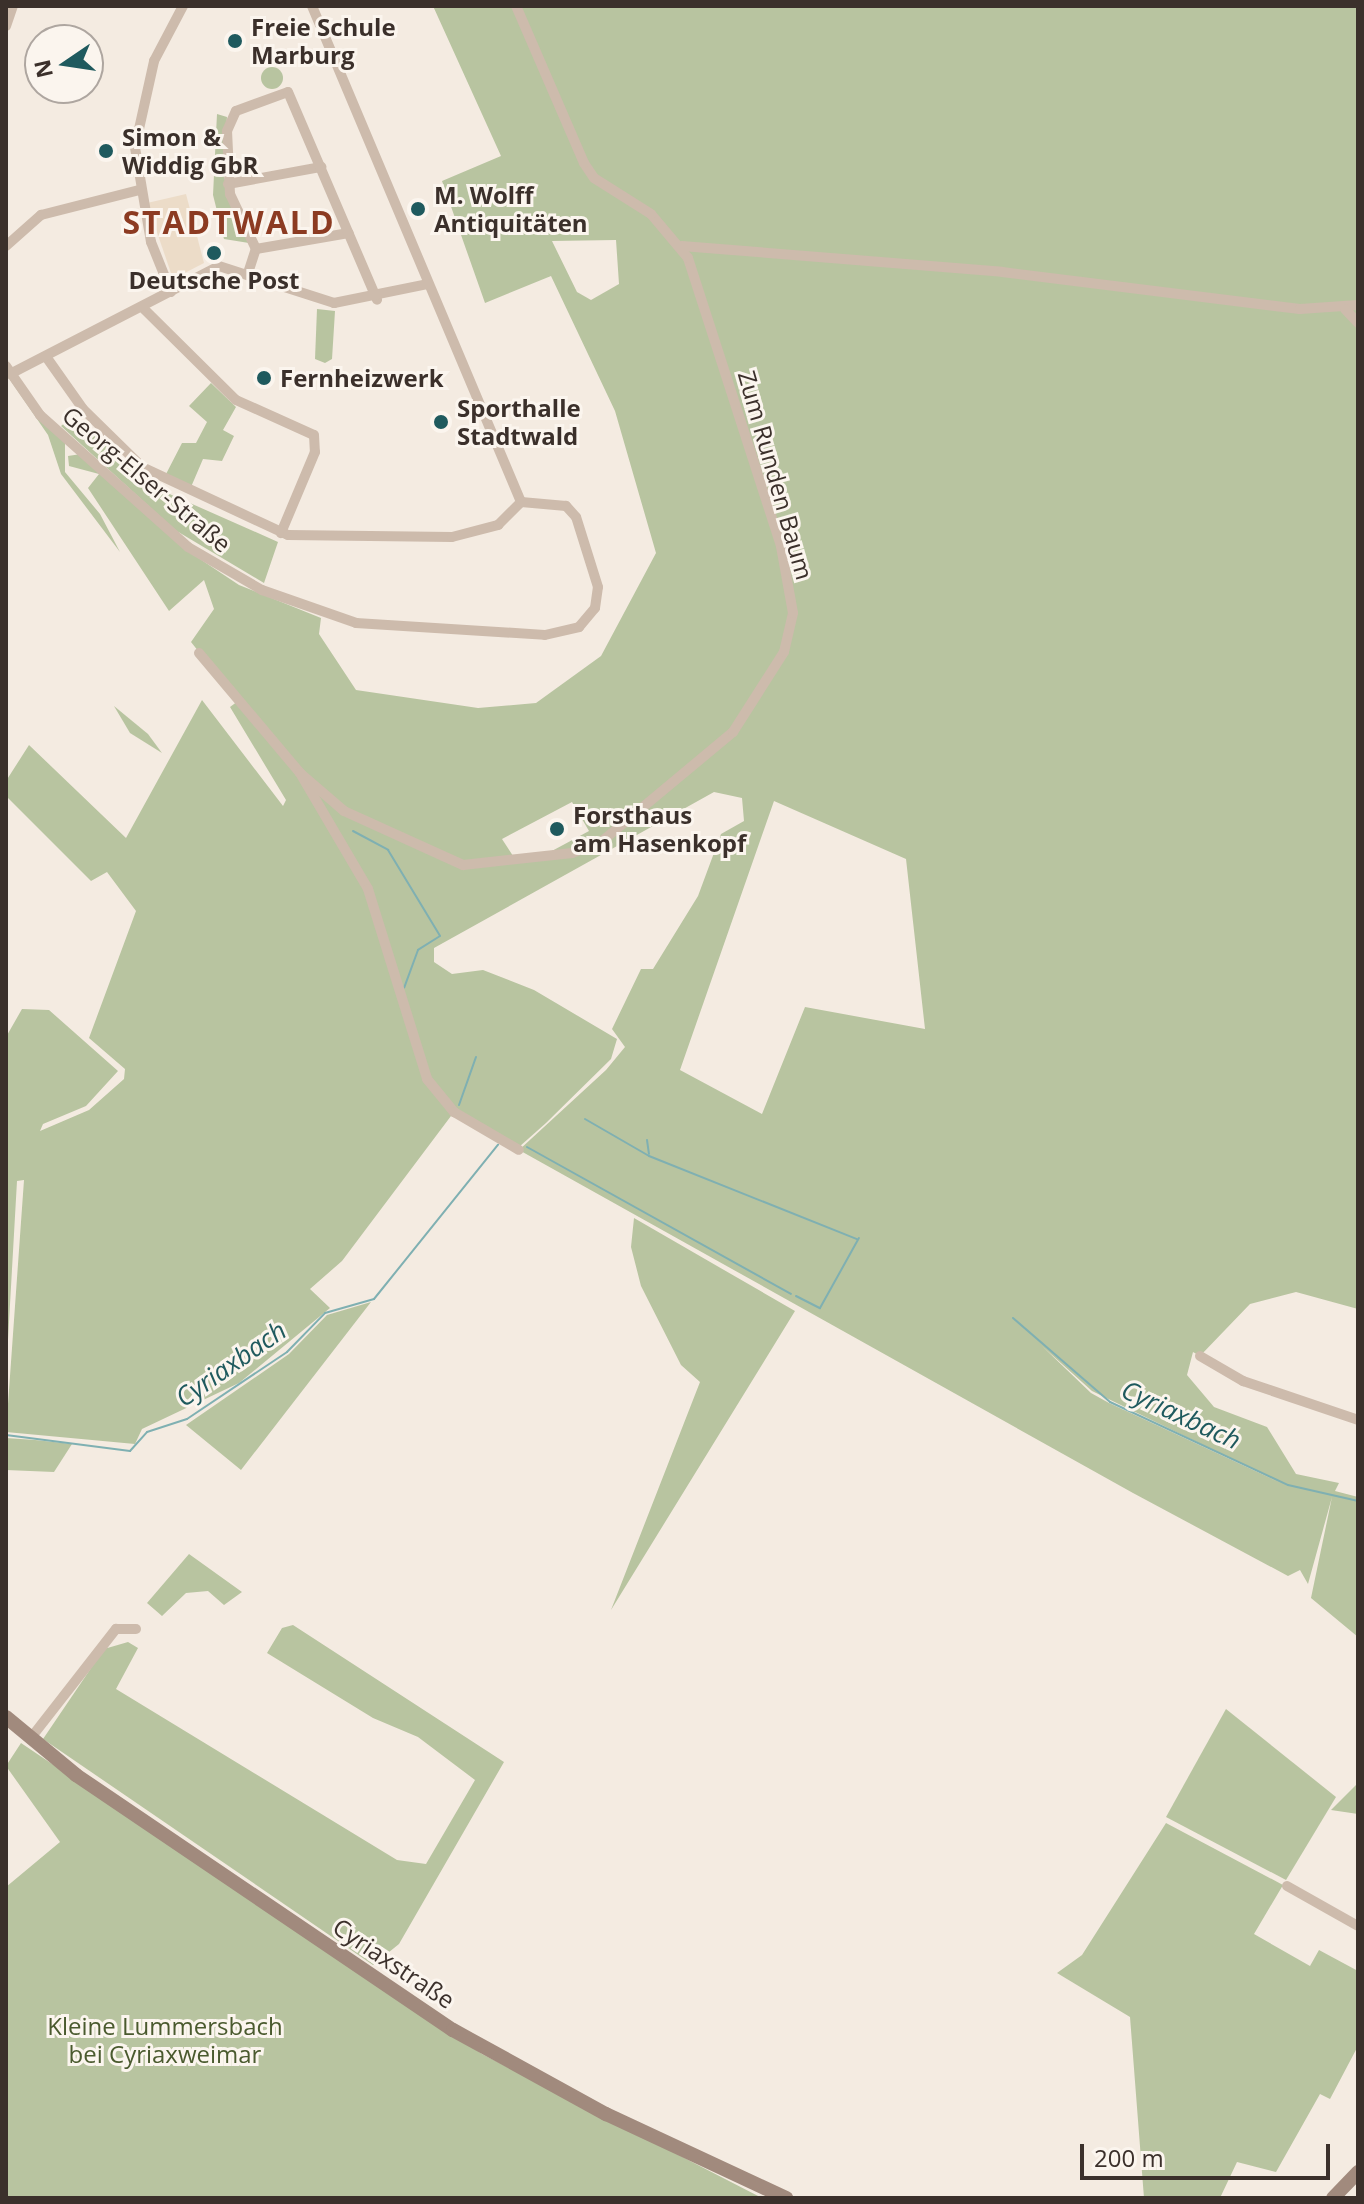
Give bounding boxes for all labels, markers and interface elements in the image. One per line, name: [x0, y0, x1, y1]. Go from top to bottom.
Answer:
place label: Freie Schule Marburg: [251, 13, 396, 69]
north arrow: [24, 24, 104, 104]
marker: Freie Schule Marburg: [226, 32, 244, 50]
text: N: [26, 57, 59, 81]
place label: Simon & Widdig GbR: [122, 123, 258, 179]
marker: Simon & Widdig GbR: [97, 142, 115, 160]
place label: M. Wolff Antiquitäten: [434, 181, 588, 237]
marker: M. Wolff Antiquitäten: [409, 200, 427, 218]
district label: STADTWALD: [122, 203, 336, 241]
marker: Deutsche Post: [205, 244, 223, 262]
place label: Deutsche Post: [129, 266, 299, 294]
place label: Fernheizwerk: [280, 364, 444, 392]
street label: Zum Runden Baum: [732, 367, 820, 583]
marker: Fernheizwerk: [255, 369, 273, 387]
place label: Sporthalle Stadtwald: [457, 394, 581, 450]
street label: Georg-Elser-Straße: [57, 400, 237, 558]
marker: Sporthalle Stadtwald: [432, 413, 450, 431]
place label: Forsthaus am Hasenkopf: [573, 801, 746, 857]
marker: Forsthaus am Hasenkopf: [548, 820, 566, 838]
water label: Cyriaxbach: [170, 1315, 292, 1413]
water label: Cyriaxbach: [1117, 1374, 1245, 1456]
street label: Cyriaxstraße: [328, 1912, 460, 2014]
park label: Kleine Lummersbach bei Cyriaxweimar: [47, 2012, 283, 2068]
scale bar: [1084, 2128, 1334, 2178]
text: 200 m: [1094, 2141, 1164, 2174]

